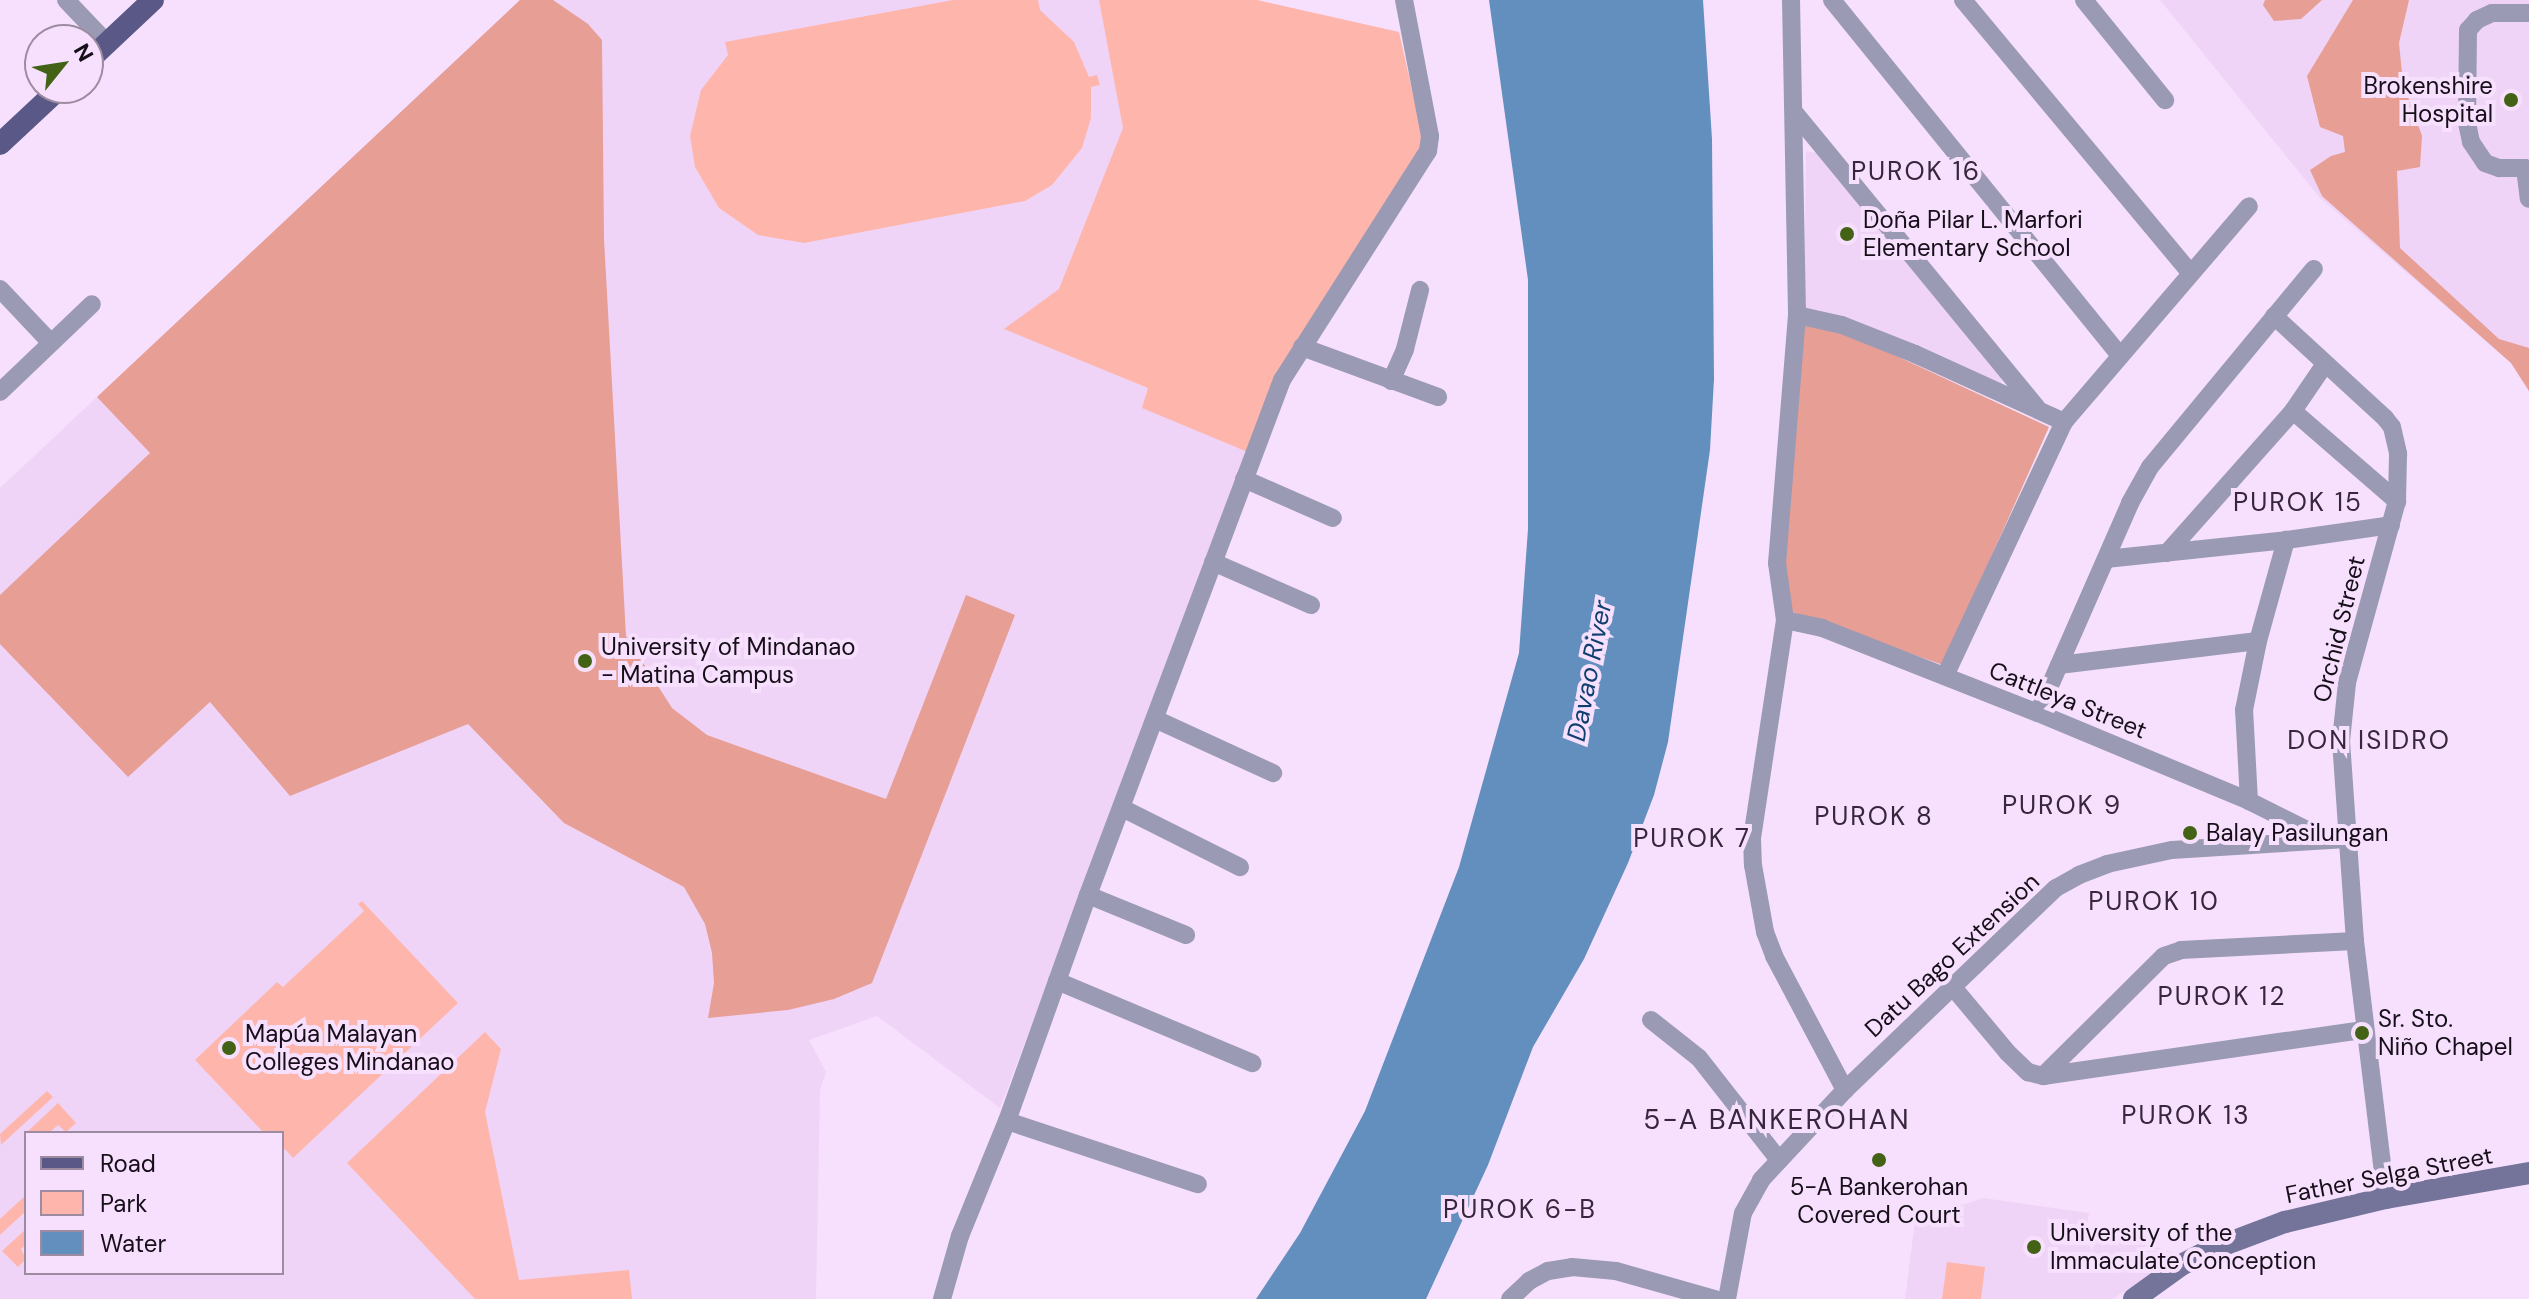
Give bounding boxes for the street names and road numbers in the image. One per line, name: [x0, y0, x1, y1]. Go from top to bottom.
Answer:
street label: Orchid Street: [2307, 553, 2371, 705]
street label: Cattleya Street: [1985, 655, 2151, 745]
street label: Datu Bago Extension: [1859, 867, 2045, 1043]
street label: Father Selga Street: [2283, 1141, 2495, 1209]

